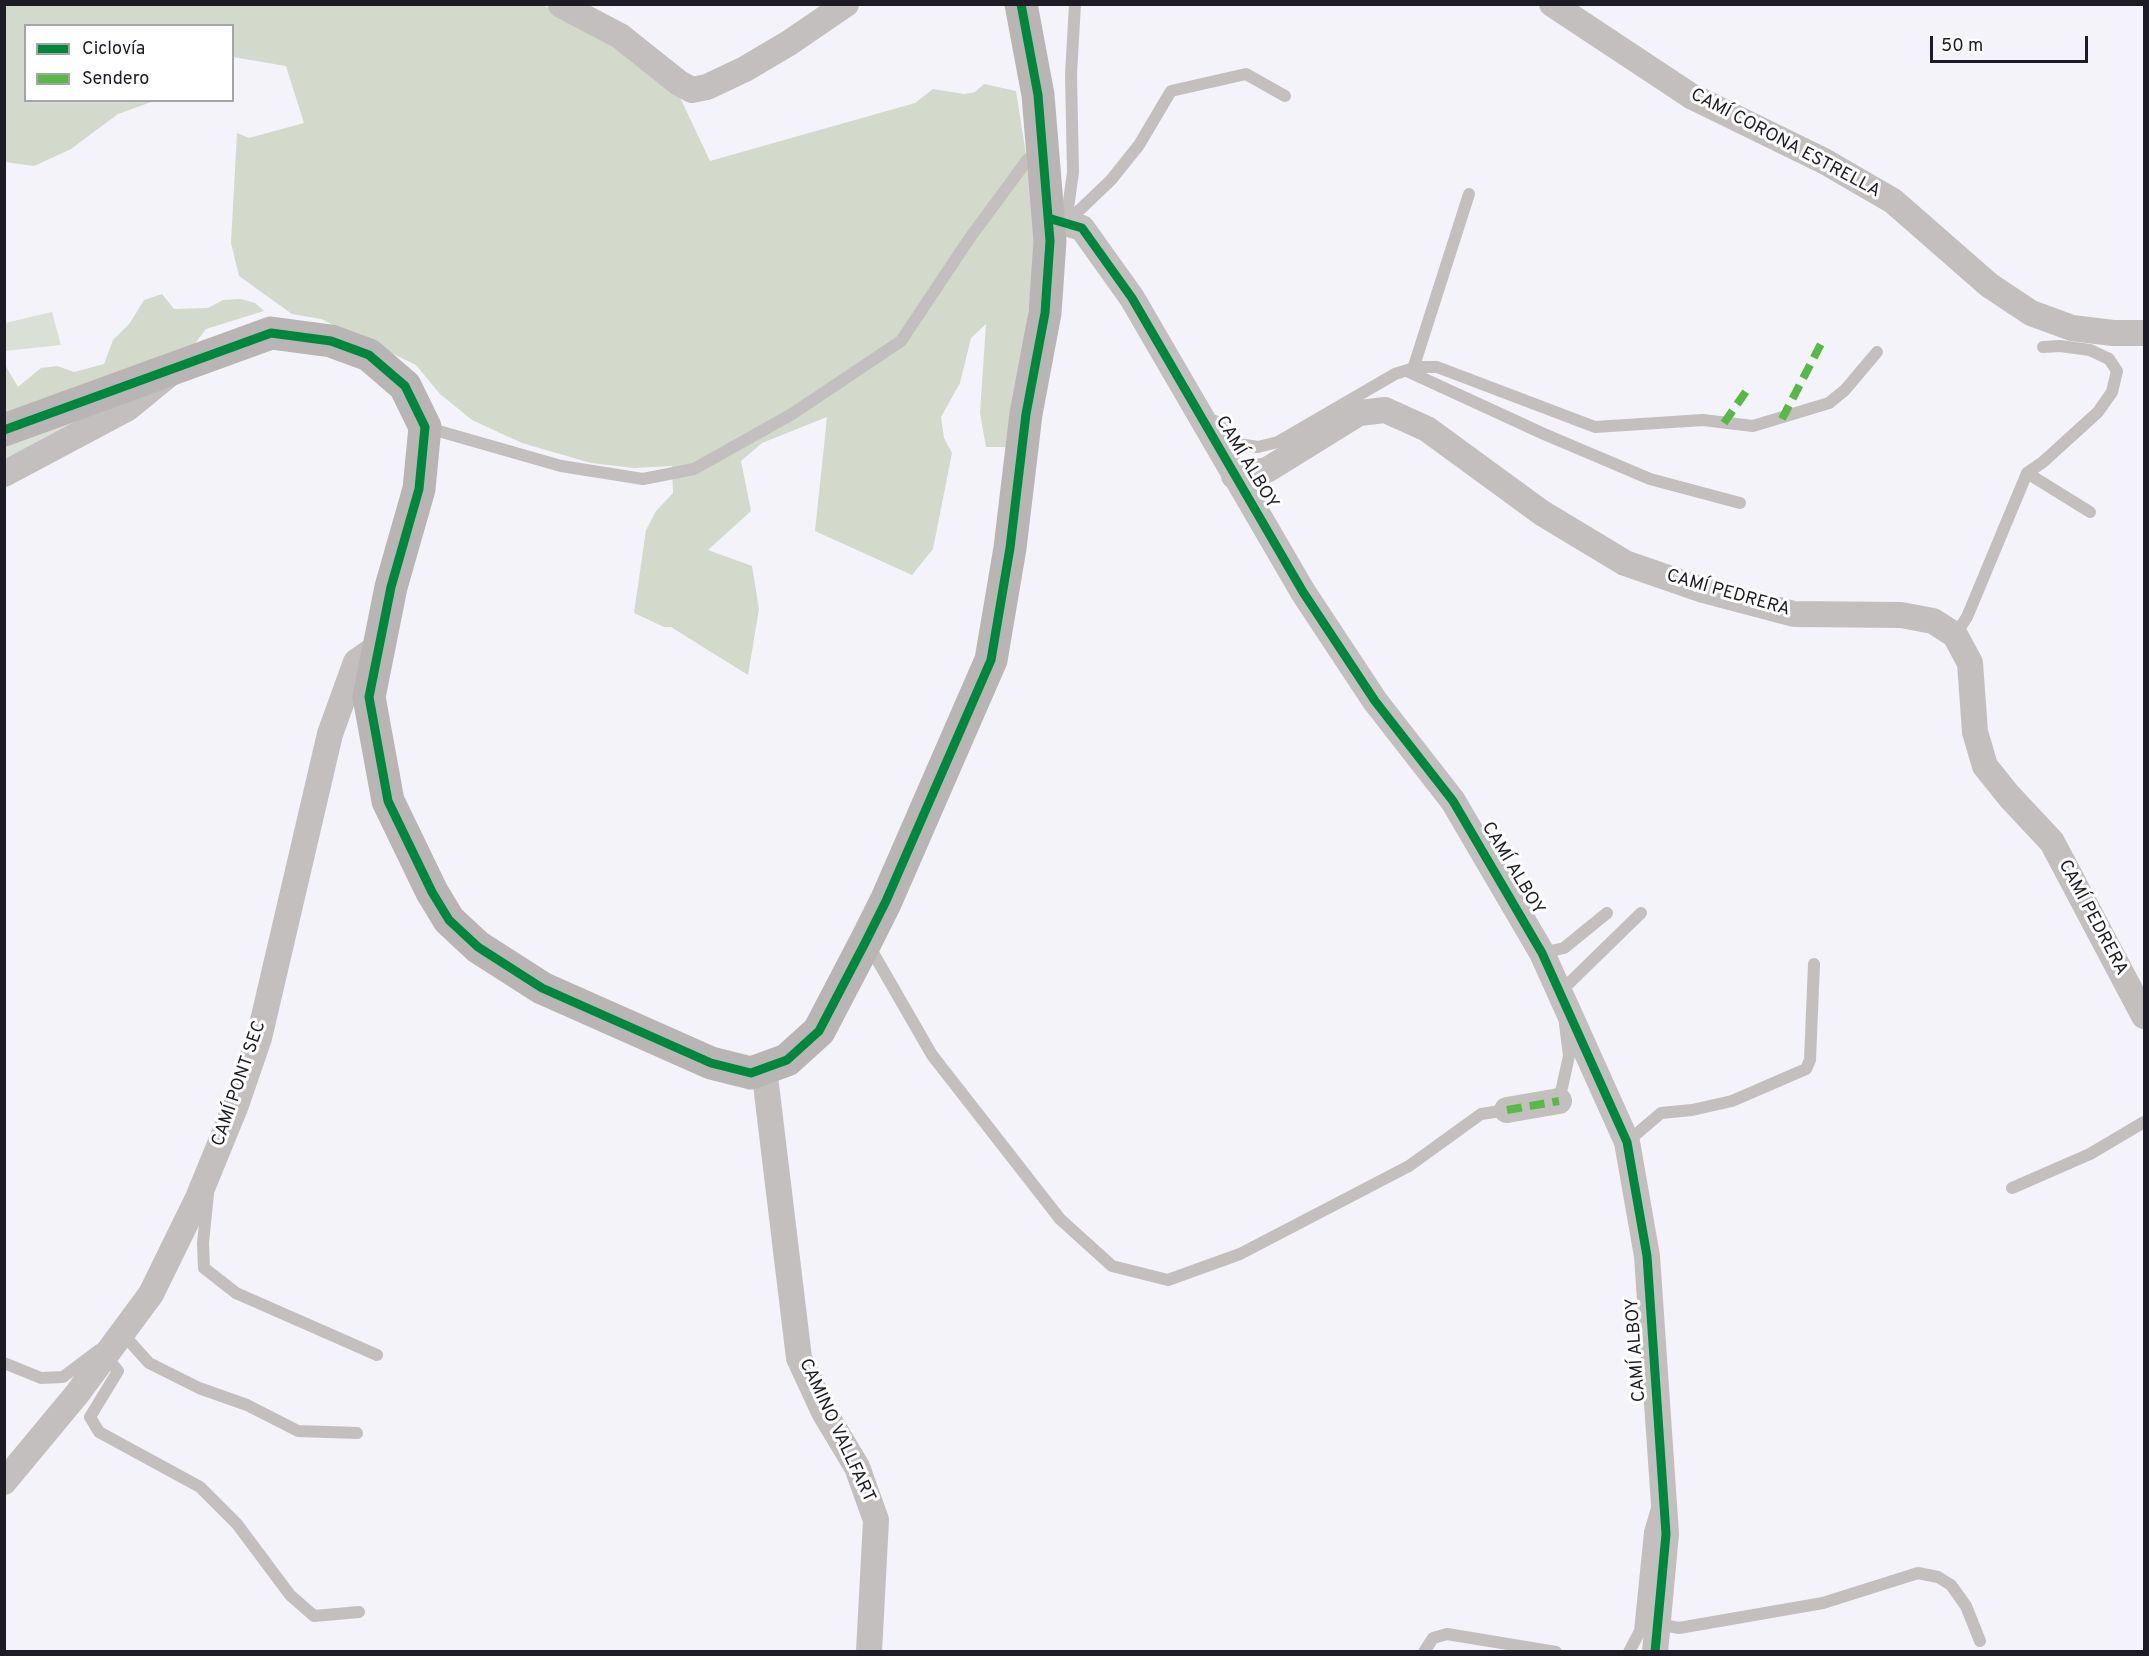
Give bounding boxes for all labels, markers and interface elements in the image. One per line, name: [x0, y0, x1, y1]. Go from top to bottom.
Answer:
legend: [24, 24, 234, 102]
scale bar: [1933, 24, 2090, 62]
text: 50 m: [1941, 35, 1983, 58]
text: Ciclovía: [82, 38, 145, 61]
text: Sendero: [82, 68, 149, 91]
street label: CAMÍ CORONA ESTRELLA: [1686, 85, 1884, 203]
street label: CAMÍ ALBOY: [1210, 413, 1282, 513]
street label: CAMÍ PEDRERA: [1664, 566, 1792, 622]
street label: CAMÍ ALBOY: [1476, 819, 1548, 919]
street label: CAMÍ PEDRERA: [2053, 857, 2131, 979]
street label: CAMÍ PONT SEC: [208, 1018, 272, 1150]
street label: CAMÍ ALBOY: [1623, 1297, 1651, 1403]
street label: CAMINO VALLFART: [793, 1356, 879, 1506]

